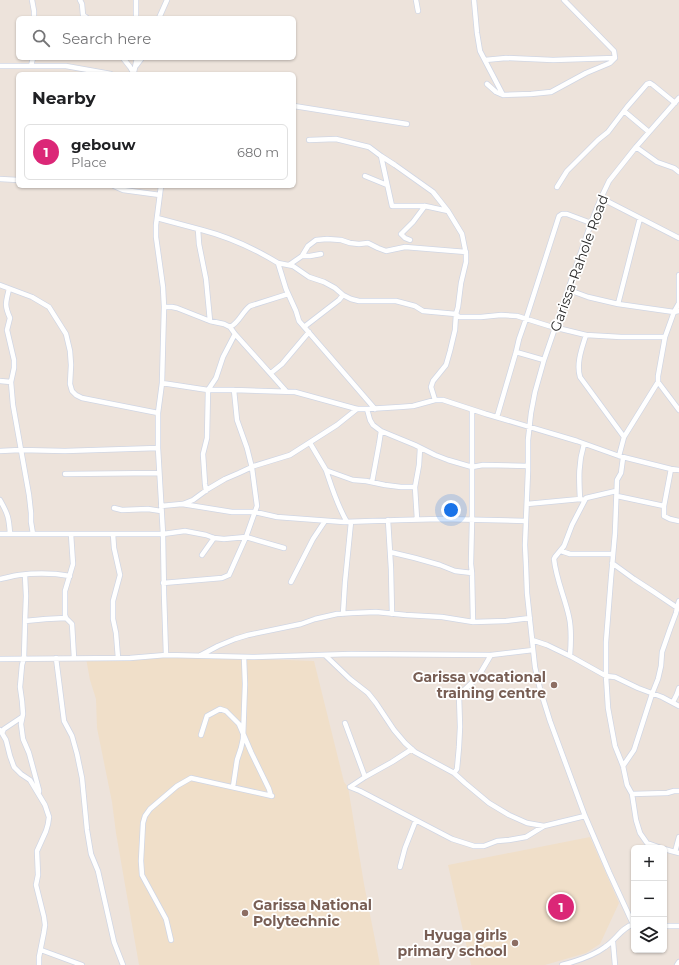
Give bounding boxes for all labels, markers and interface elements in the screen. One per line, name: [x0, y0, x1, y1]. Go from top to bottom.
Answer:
search box: [16, 16, 296, 60]
icon: search: [30, 27, 52, 49]
text: Search here: [62, 29, 151, 48]
text: Nearby: [32, 88, 96, 108]
text: gebouw: [71, 135, 136, 154]
text: 1: [43, 144, 49, 160]
text: 680 m: [237, 144, 279, 160]
text: Place: [71, 154, 107, 170]
street label: Garissa-Rahole Road: [546, 192, 612, 334]
your location: [441, 500, 461, 520]
place label: Garissa vocational training centre: [413, 668, 546, 702]
marker: Garissa vocational training centre: [549, 680, 559, 690]
map controls: [631, 845, 667, 953]
button: +: [631, 845, 667, 881]
button: −: [631, 881, 667, 917]
pin: 1: [548, 892, 574, 922]
place label: Garissa National Polytechnic: [253, 896, 372, 930]
marker: Garissa National Polytechnic: [240, 908, 250, 918]
button: layers: [631, 917, 667, 953]
place label: Hyuga girls primary school: [398, 926, 508, 960]
marker: Hyuga girls primary school: [510, 938, 520, 948]

